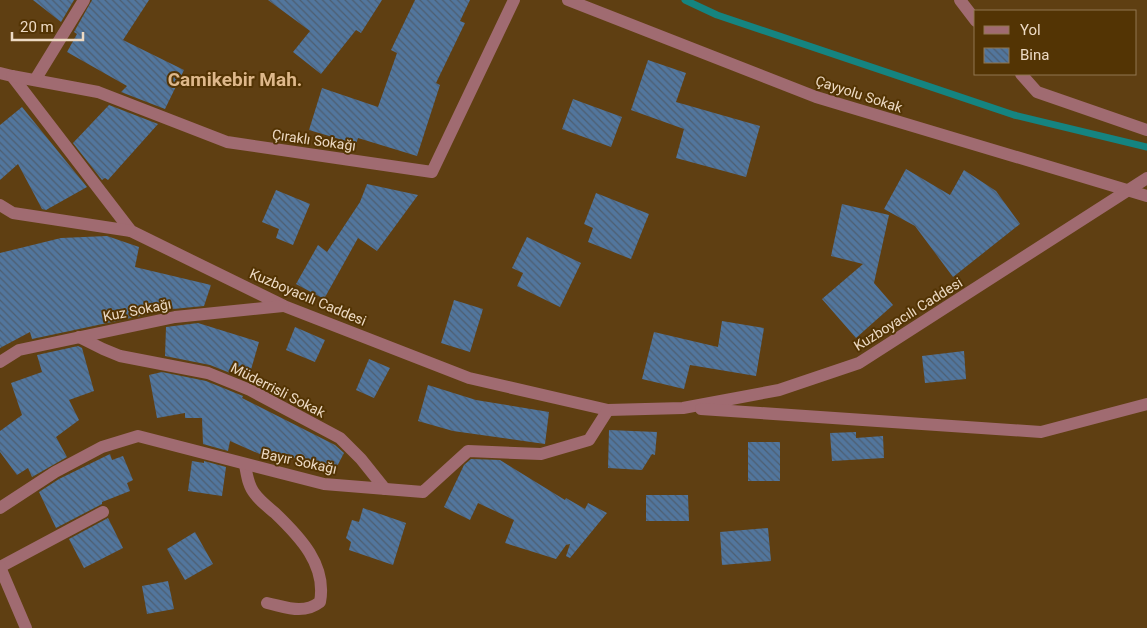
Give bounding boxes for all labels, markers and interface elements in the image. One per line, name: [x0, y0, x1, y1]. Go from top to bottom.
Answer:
scale bar: [12, 10, 84, 42]
legend: [974, 10, 1137, 75]
text: 20 m: [20, 18, 54, 36]
text: Yol: [1020, 21, 1041, 39]
text: Bina: [1020, 46, 1049, 64]
district label: Camikebir Mah.: [168, 68, 302, 91]
street label: Çayyolu Sokak: [814, 72, 905, 116]
street label: Çıraklı Sokağı: [271, 126, 357, 154]
street label: Kuzboyacılı Caddesi: [247, 265, 369, 329]
street label: Kuzboyacılı Caddesi: [851, 274, 965, 354]
street label: Kuz Sokağı: [102, 296, 172, 324]
street label: Müderrisli Sokak: [228, 359, 329, 421]
street label: Bayır Sokağı: [260, 445, 338, 477]

